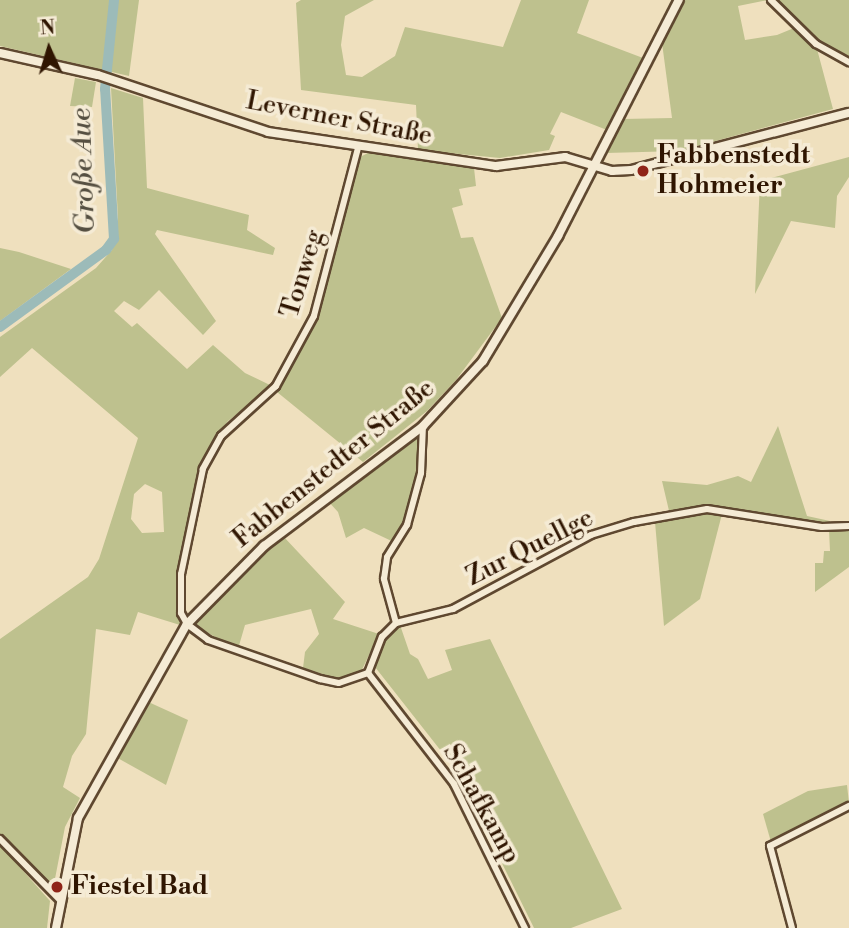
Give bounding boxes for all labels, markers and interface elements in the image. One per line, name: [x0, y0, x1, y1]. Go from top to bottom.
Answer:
north arrow: [14, 14, 84, 84]
text: N: [39, 16, 56, 41]
street label: Leverner Straße: [243, 86, 435, 152]
water label: Große Aue: [65, 107, 103, 235]
place label: Fabbenstedt Hohmeier: [657, 140, 810, 202]
marker: Fabbenstedt Hohmeier: [635, 163, 651, 179]
street label: Tonweg: [275, 226, 331, 322]
street label: Fabbenstedter Straße: [227, 373, 441, 555]
street label: Zur Quellge: [461, 503, 599, 593]
street label: Schafkamp: [436, 739, 526, 869]
place label: Fiestel Bad: [71, 871, 208, 903]
marker: Fiestel Bad: [49, 879, 65, 895]

